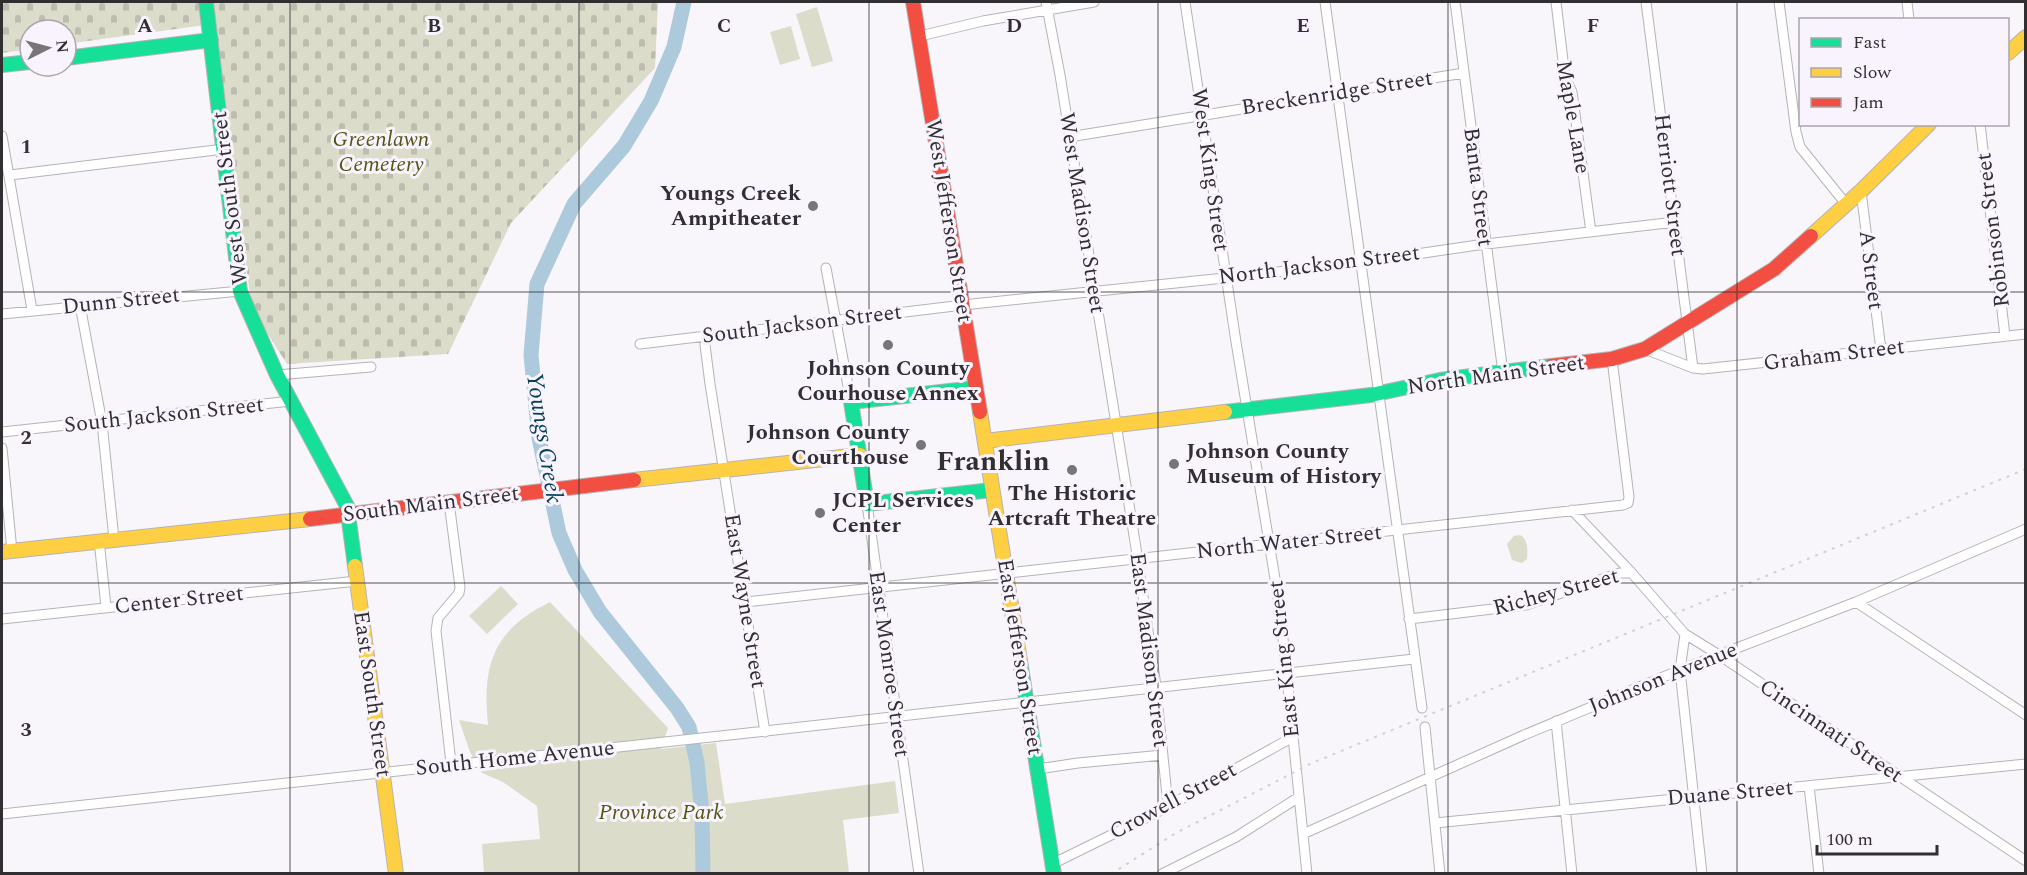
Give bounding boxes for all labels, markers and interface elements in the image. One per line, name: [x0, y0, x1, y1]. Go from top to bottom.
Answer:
text: A: [137, 11, 153, 41]
text: B: [427, 11, 441, 41]
text: C: [717, 11, 731, 41]
text: D: [1006, 11, 1022, 41]
text: E: [1296, 11, 1310, 41]
text: F: [1587, 11, 1599, 41]
north arrow: [18, 18, 78, 78]
legend: [1799, 18, 2009, 126]
text: Fast: [1853, 29, 1886, 56]
text: N: [49, 39, 75, 54]
street label: Maple Lane: [1547, 57, 1599, 177]
text: Slow: [1853, 59, 1892, 86]
street label: Breckenridge Street: [1239, 62, 1435, 124]
street label: West King Street: [1182, 86, 1238, 254]
text: Jam: [1853, 89, 1884, 116]
street label: West South Street: [203, 109, 257, 287]
street label: West Madison Street: [1050, 110, 1114, 316]
street label: Herriott Street: [1645, 112, 1695, 258]
street label: West Jefferson Street: [917, 117, 981, 325]
park label: Greenlawn Cemetery: [333, 123, 430, 181]
street label: Banta Street: [1454, 126, 1502, 249]
text: 1: [20, 132, 32, 162]
street label: Robinson Street: [1967, 150, 2019, 309]
place label: Youngs Creek Ampitheater: [660, 177, 802, 235]
marker: Youngs Creek Ampitheater: [806, 199, 820, 213]
street label: A Street: [1850, 228, 1892, 312]
street label: North Jackson Street: [1216, 236, 1422, 294]
street label: Dunn Street: [60, 278, 182, 324]
street label: South Jackson Street: [700, 295, 904, 353]
street label: Graham Street: [1761, 330, 1907, 380]
marker: Johnson County Courhouse Annex: [881, 338, 895, 352]
street label: North Main Street: [1405, 346, 1587, 404]
place label: Johnson County Courhouse Annex: [797, 352, 979, 410]
water label: Youngs Creek: [516, 370, 572, 506]
street label: South Jackson Street: [62, 388, 266, 442]
place label: Johnson County Courthouse: [747, 416, 911, 474]
text: 2: [20, 423, 32, 453]
place label: Johnson County Museum of History: [1186, 435, 1383, 493]
marker: Johnson County Courthouse: [914, 438, 928, 452]
district label: Franklin: [936, 440, 1050, 483]
marker: Johnson County Museum of History: [1167, 457, 1181, 471]
marker: The Historic Artcraft Theatre: [1065, 463, 1079, 477]
street label: South Main Street: [341, 477, 521, 531]
place label: The Historic Artcraft Theatre: [988, 477, 1156, 535]
place label: JCPL Services Center: [832, 484, 974, 542]
marker: JCPL Services Center: [813, 506, 827, 520]
street label: East Wayne Street: [715, 511, 775, 691]
street label: North Water Street: [1194, 516, 1384, 568]
street label: East Madison Street: [1121, 551, 1177, 750]
street label: East Jefferson Street: [988, 556, 1052, 758]
street label: Richey Street: [1489, 559, 1623, 625]
street label: East Monroe Street: [860, 569, 918, 760]
street label: Center Street: [113, 577, 245, 623]
street label: East King Street: [1259, 578, 1309, 739]
street label: East South Street: [344, 609, 400, 780]
street label: Johnson Avenue: [1584, 633, 1742, 723]
street label: Cincinnati Street: [1752, 671, 1910, 792]
text: 3: [20, 715, 32, 745]
street label: South Home Avenue: [414, 731, 616, 785]
street label: Crowell Street: [1103, 753, 1243, 848]
street label: Duane Street: [1665, 771, 1795, 815]
park label: Province Park: [598, 796, 724, 829]
scale bar: [1817, 818, 1937, 856]
text: 100 m: [1826, 826, 1873, 853]

